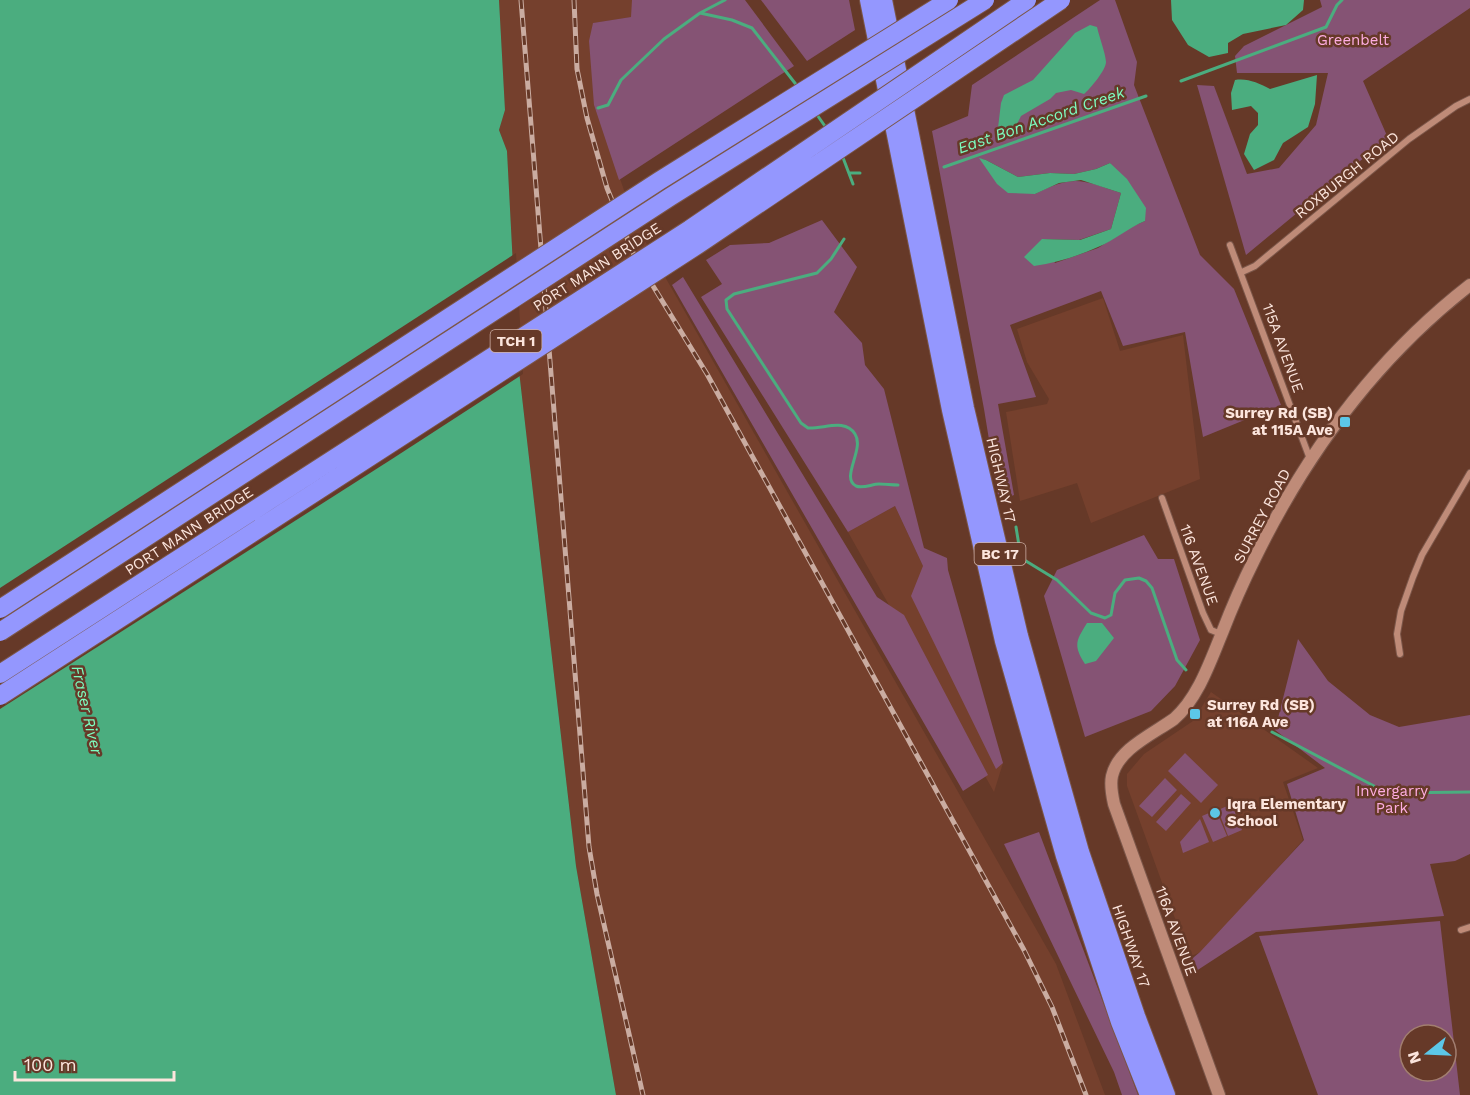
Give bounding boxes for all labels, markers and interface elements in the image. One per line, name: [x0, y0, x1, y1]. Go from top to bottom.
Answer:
park label: Greenbelt: [1317, 31, 1390, 49]
water label: East Bon Accord Creek: [955, 82, 1128, 158]
street label: ROXBURGH ROAD: [1291, 128, 1403, 222]
street label: PORT MANN BRIDGE: [530, 219, 664, 315]
street label: 115A AVENUE: [1259, 301, 1307, 395]
road number: TCH 1: [490, 330, 542, 352]
place label: Surrey Rd (SB) at 115A Ave: [1225, 404, 1333, 439]
marker: Surrey Rd (SB) at 115A Ave: [1338, 415, 1352, 429]
street label: HIGHWAY 17: [982, 436, 1020, 524]
street label: SURREY ROAD: [1230, 466, 1294, 566]
street label: PORT MANN BRIDGE: [122, 483, 256, 579]
street label: 116 AVENUE: [1176, 522, 1222, 608]
road number: BC 17: [974, 543, 1026, 565]
water label: Fraser River: [68, 664, 107, 757]
place label: Surrey Rd (SB) at 116A Ave: [1207, 696, 1315, 731]
marker: Surrey Rd (SB) at 116A Ave: [1188, 707, 1202, 721]
park label: Invergarry Park: [1356, 782, 1428, 817]
place label: Iqra Elementary School: [1227, 795, 1346, 830]
marker: Iqra Elementary School: [1208, 806, 1222, 820]
street label: 116A AVENUE: [1151, 884, 1201, 978]
street label: HIGHWAY 17: [1108, 902, 1154, 990]
north arrow: [1398, 1023, 1458, 1083]
scale bar: [15, 1044, 174, 1082]
text: N: [1403, 1049, 1425, 1066]
text: 100 m: [24, 1054, 77, 1075]

